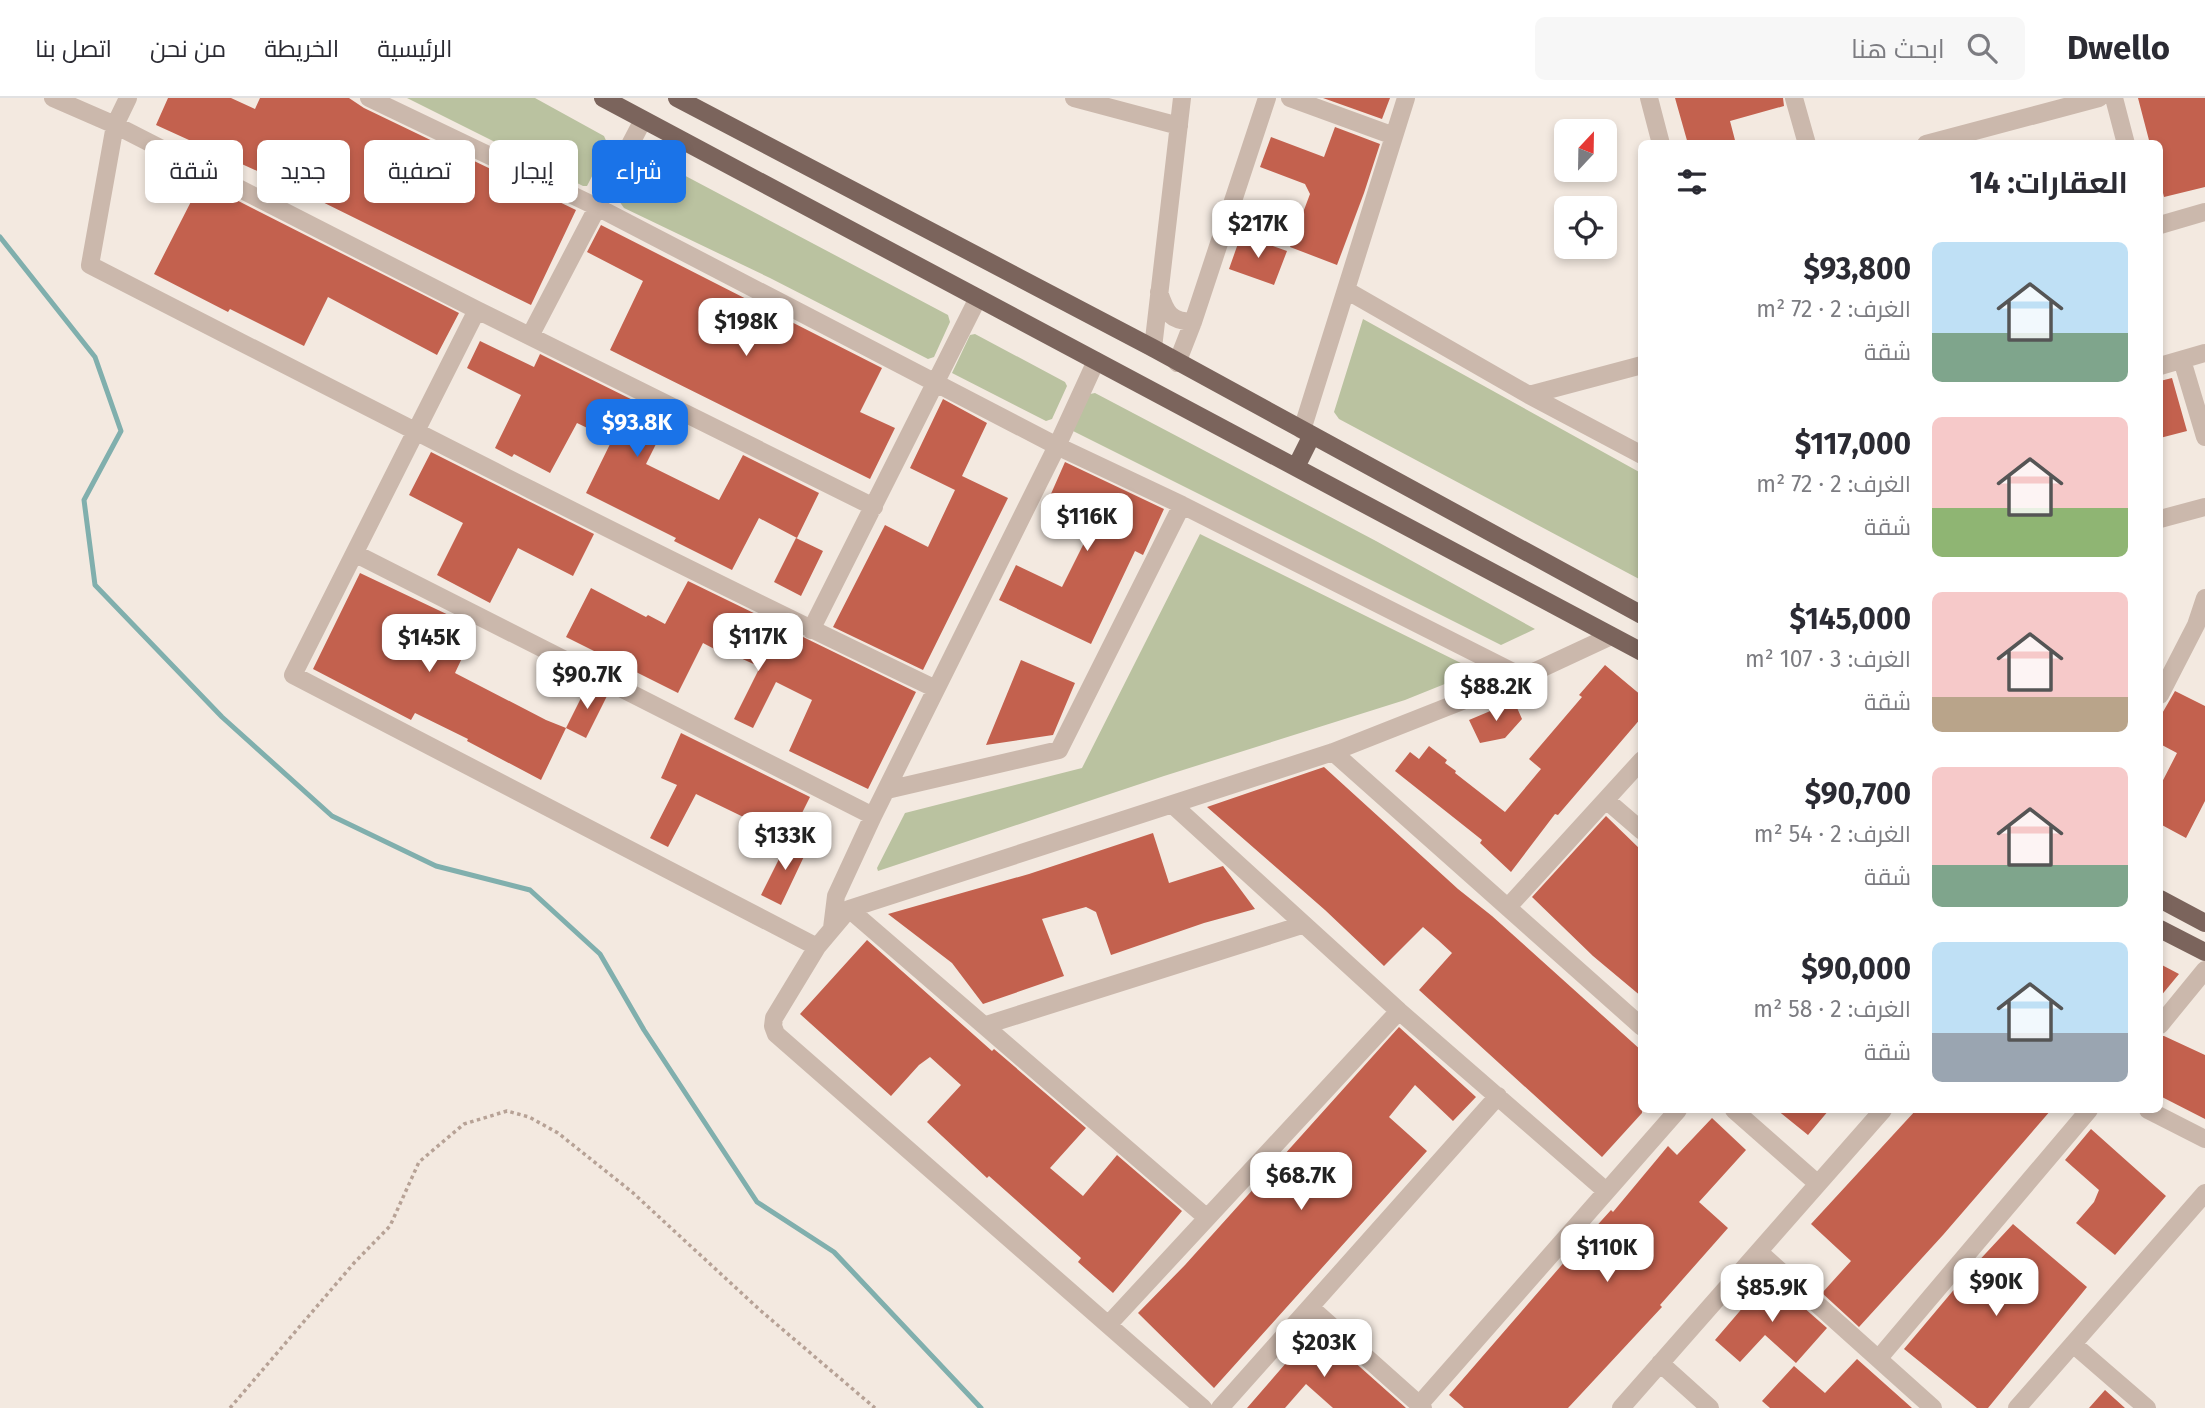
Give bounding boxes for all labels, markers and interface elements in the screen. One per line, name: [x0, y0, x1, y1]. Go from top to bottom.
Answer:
search box: [1535, 17, 2025, 80]
text: Dwello: [2067, 28, 2170, 68]
icon: search: [1963, 29, 2001, 67]
text: ابحث هنا: [1851, 34, 1945, 65]
text: اتصل بنا: [35, 35, 112, 63]
text: من نحن: [150, 35, 226, 63]
text: الخريطة: [264, 35, 339, 63]
text: الرئيسية: [377, 35, 452, 63]
north arrow: [1554, 119, 1617, 182]
map controls: [1554, 119, 1617, 259]
chip: شقة: [145, 140, 243, 203]
chip: جديد: [257, 140, 350, 203]
chip: تصفية: [364, 140, 475, 203]
chip: إيجار: [489, 140, 578, 203]
chip: شراء: [592, 140, 686, 203]
icon: filters: [1673, 163, 1711, 201]
text: العقارات: 14: [1970, 165, 2128, 201]
button: locate: [1554, 196, 1617, 259]
pin: $217K: [1209, 200, 1307, 260]
text: $217K: [1228, 209, 1288, 237]
text: $93,800: [1803, 251, 1911, 287]
icon: home: [1988, 270, 2072, 354]
text: الغرف: 2 · 72 m²: [1756, 295, 1911, 323]
pin: $198K: [697, 299, 795, 358]
text: $198K: [714, 307, 778, 335]
text: شقة: [1864, 338, 1911, 366]
pin: $93.8K: [580, 400, 694, 459]
text: $93.8K: [602, 408, 672, 436]
text: $117,000: [1795, 426, 1911, 462]
icon: home: [1988, 445, 2072, 529]
text: الغرف: 2 · 72 m²: [1756, 470, 1911, 498]
pin: $116K: [1038, 494, 1136, 553]
text: $116K: [1057, 502, 1117, 530]
text: شقة: [1864, 513, 1911, 541]
text: $145,000: [1790, 601, 1911, 637]
pin: $145K: [380, 614, 478, 674]
pin: $117K: [709, 614, 807, 673]
icon: home: [1988, 620, 2072, 704]
text: $117K: [729, 622, 787, 650]
text: $145K: [398, 623, 460, 651]
text: الغرف: 3 · 107 m²: [1745, 645, 1911, 673]
pin: $90.7K: [530, 652, 644, 711]
text: $90.7K: [552, 660, 622, 688]
pin: $88.2K: [1439, 664, 1553, 723]
text: $88.2K: [1460, 672, 1532, 700]
text: شقة: [1864, 688, 1911, 716]
text: $90,700: [1805, 776, 1911, 812]
icon: home: [1988, 795, 2072, 879]
pin: $133K: [736, 812, 834, 872]
text: الغرف: 2 · 54 m²: [1754, 820, 1911, 848]
text: $133K: [755, 821, 815, 849]
text: شقة: [1864, 863, 1911, 891]
text: $90,000: [1801, 951, 1911, 987]
icon: home: [1988, 970, 2072, 1054]
text: الغرف: 2 · 58 m²: [1753, 995, 1911, 1023]
text: شقة: [1864, 1038, 1911, 1066]
pin: $68.7K: [1244, 1152, 1358, 1212]
text: $68.7K: [1266, 1161, 1336, 1189]
pin: $110K: [1558, 1224, 1656, 1284]
text: $110K: [1577, 1233, 1637, 1261]
pin: $90K: [1955, 1258, 2037, 1318]
pin: $85.9K: [1715, 1264, 1829, 1324]
text: $90K: [1969, 1267, 2023, 1295]
text: $85.9K: [1737, 1273, 1807, 1301]
pin: $203K: [1275, 1320, 1373, 1379]
text: $203K: [1292, 1328, 1356, 1356]

